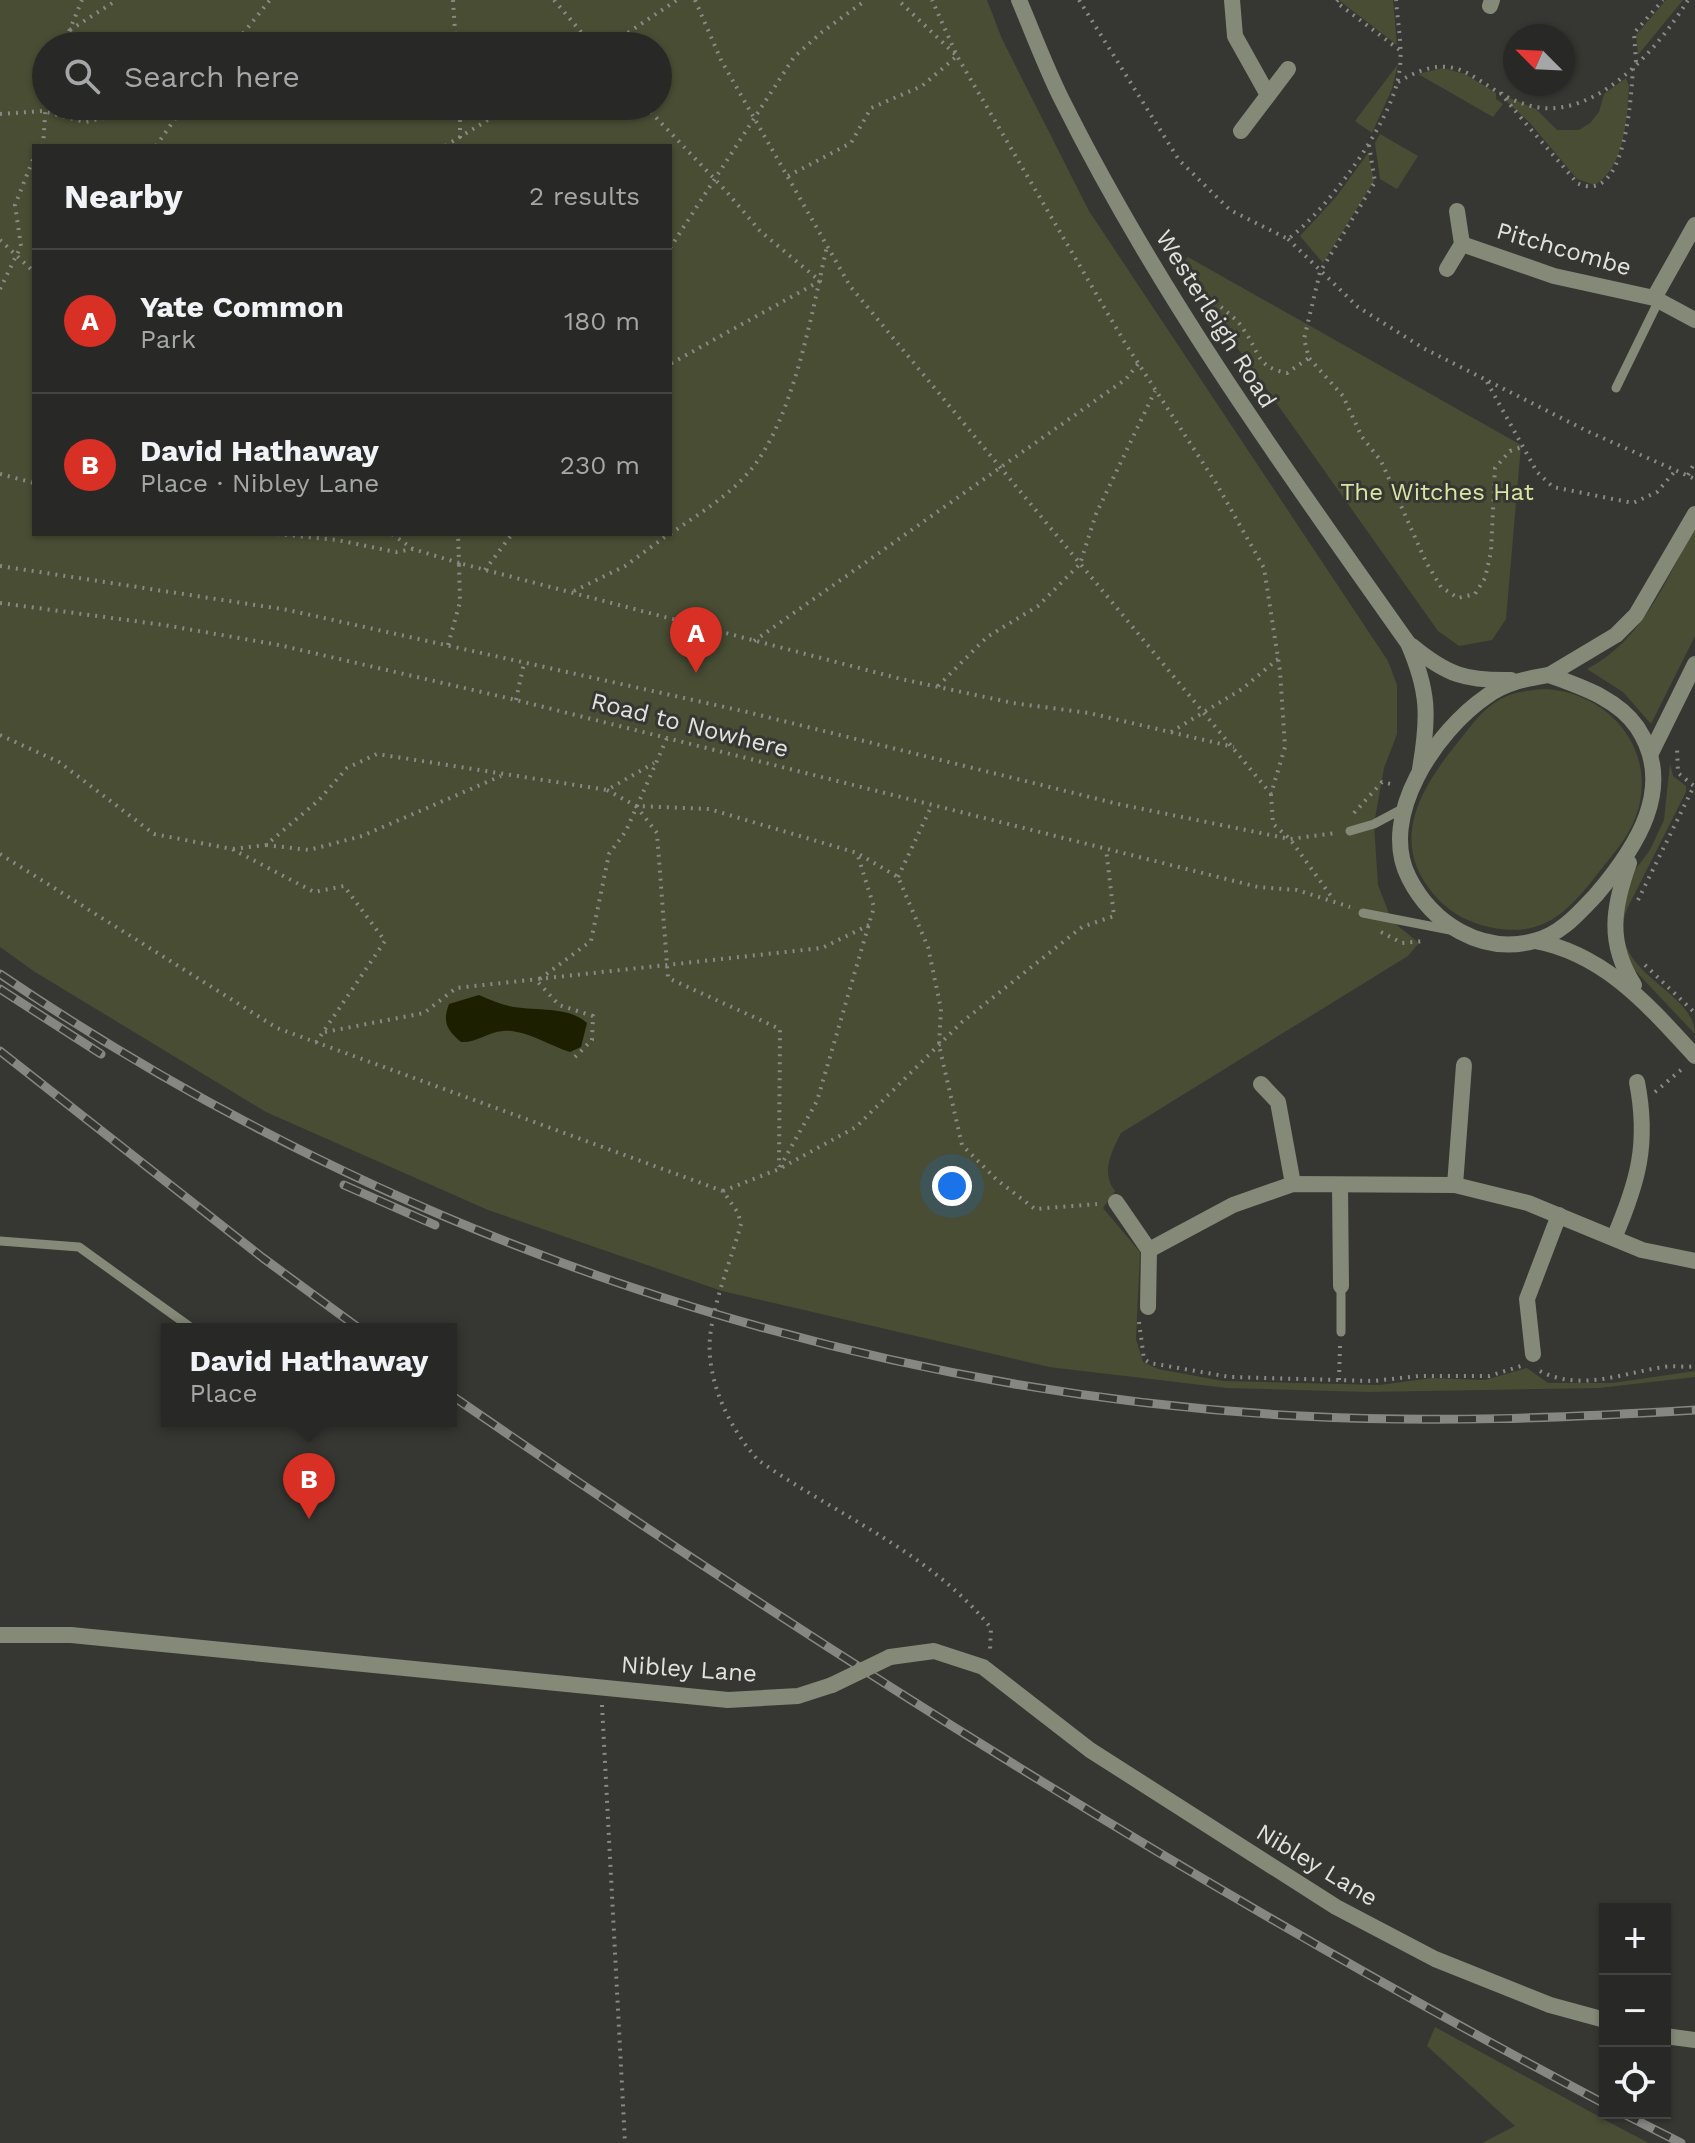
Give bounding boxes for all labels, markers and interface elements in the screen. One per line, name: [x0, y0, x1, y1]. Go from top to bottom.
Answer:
north arrow: [1503, 24, 1575, 96]
search box: [32, 32, 672, 120]
icon: search: [60, 54, 104, 98]
text: Search here: [124, 59, 300, 94]
text: Nearby: [64, 176, 183, 216]
text: 2 results: [529, 181, 640, 211]
street label: Pitchcombe: [1493, 216, 1635, 282]
street label: Westerleigh Road: [1150, 225, 1282, 413]
text: Yate Common: [140, 289, 344, 324]
text: A: [81, 306, 99, 336]
text: 180 m: [564, 306, 640, 336]
text: Park: [140, 324, 196, 354]
text: David Hathaway: [140, 433, 379, 468]
text: B: [81, 450, 99, 480]
text: 230 m: [560, 450, 640, 480]
text: Place · Nibley Lane: [140, 468, 379, 498]
park label: The Witches Hat: [1340, 478, 1534, 506]
pin: A: [670, 607, 722, 673]
street label: Road to Nowhere: [588, 687, 792, 763]
your location: [932, 1166, 972, 1206]
popup: [161, 1323, 457, 1427]
text: David Hathaway: [190, 1343, 429, 1378]
text: Place: [190, 1378, 258, 1408]
pin: B: [283, 1453, 335, 1519]
street label: Nibley Lane: [620, 1650, 758, 1688]
street label: Nibley Lane: [1251, 1818, 1383, 1912]
map controls: [1599, 1903, 1671, 2119]
button: +: [1599, 1903, 1671, 1975]
button: −: [1599, 1975, 1671, 2047]
button: locate: [1599, 2047, 1671, 2119]

